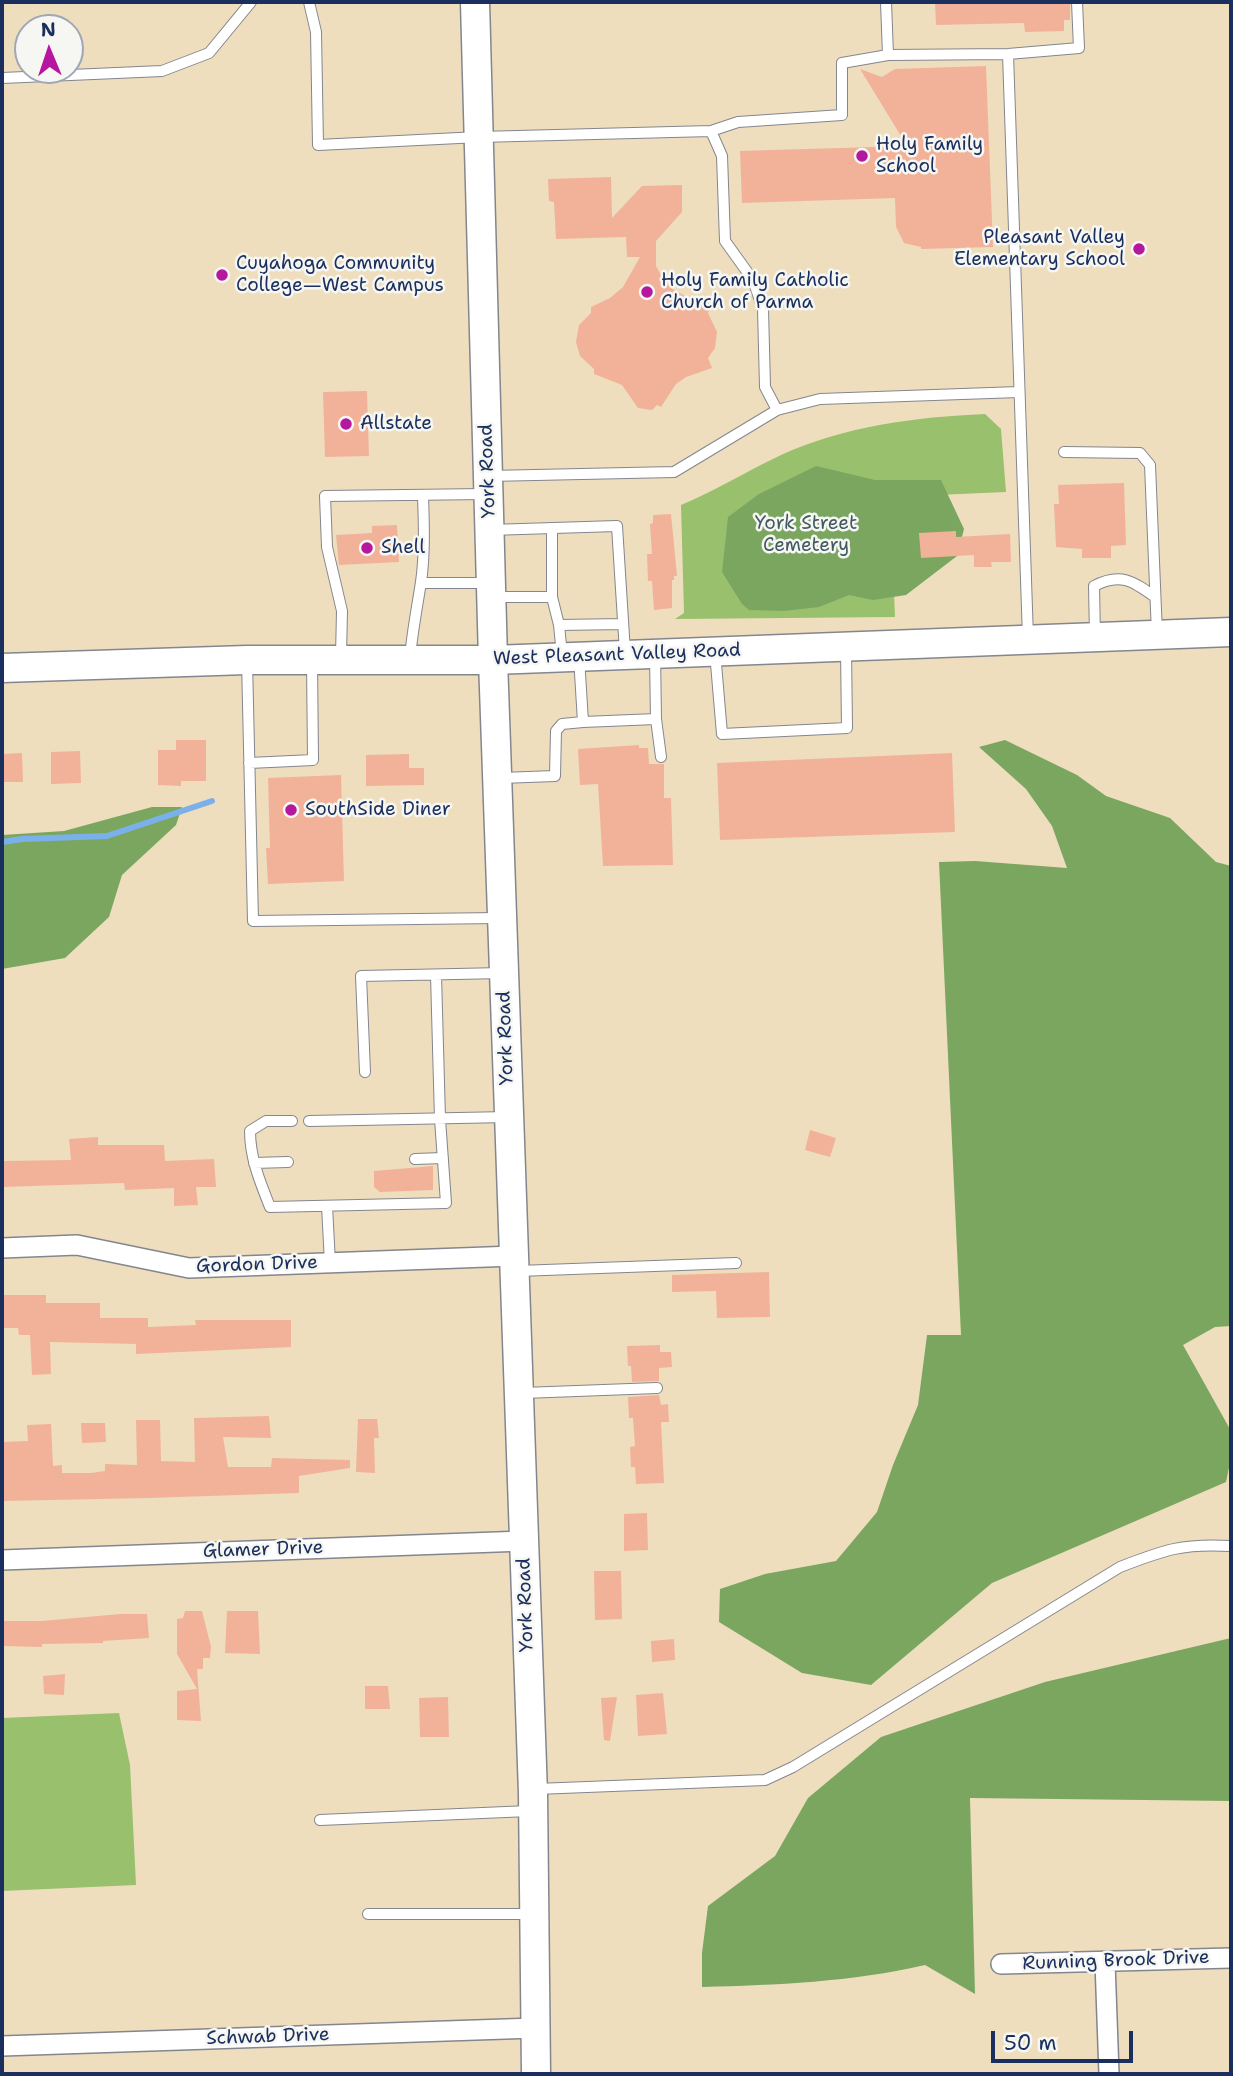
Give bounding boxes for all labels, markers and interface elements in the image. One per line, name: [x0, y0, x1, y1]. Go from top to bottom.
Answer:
north arrow: [14, 14, 84, 84]
text: N: [40, 17, 56, 42]
place label: Holy Family School: [876, 134, 983, 178]
marker: Holy Family School: [854, 148, 870, 164]
place label: Pleasant Valley Elementary School: [954, 227, 1125, 271]
marker: Pleasant Valley Elementary School: [1131, 241, 1147, 257]
place label: Cuyahoga Community College—West Campus: [236, 253, 444, 297]
marker: Cuyahoga Community College—West Campus: [214, 267, 230, 283]
place label: Holy Family Catholic Church of Parma: [661, 270, 849, 314]
marker: Holy Family Catholic Church of Parma: [639, 284, 655, 300]
place label: Allstate: [360, 413, 432, 435]
marker: Allstate: [338, 416, 354, 432]
street label: York Road: [475, 423, 501, 519]
park label: York Street Cemetery: [755, 513, 857, 557]
place label: Shell: [381, 537, 425, 559]
marker: Shell: [359, 540, 375, 556]
street label: West Pleasant Valley Road: [493, 639, 741, 671]
place label: SouthSide Diner: [305, 799, 451, 821]
marker: SouthSide Diner: [283, 802, 299, 818]
street label: York Road: [493, 990, 519, 1086]
street label: Gordon Drive: [196, 1251, 318, 1279]
street label: Glamer Drive: [202, 1537, 324, 1563]
street label: York Road: [513, 1557, 539, 1653]
street label: Running Brook Drive: [1022, 1946, 1210, 1976]
scale bar: [995, 2016, 1137, 2060]
street label: Schwab Drive: [206, 2023, 330, 2051]
text: 50 m: [1004, 2029, 1057, 2057]

